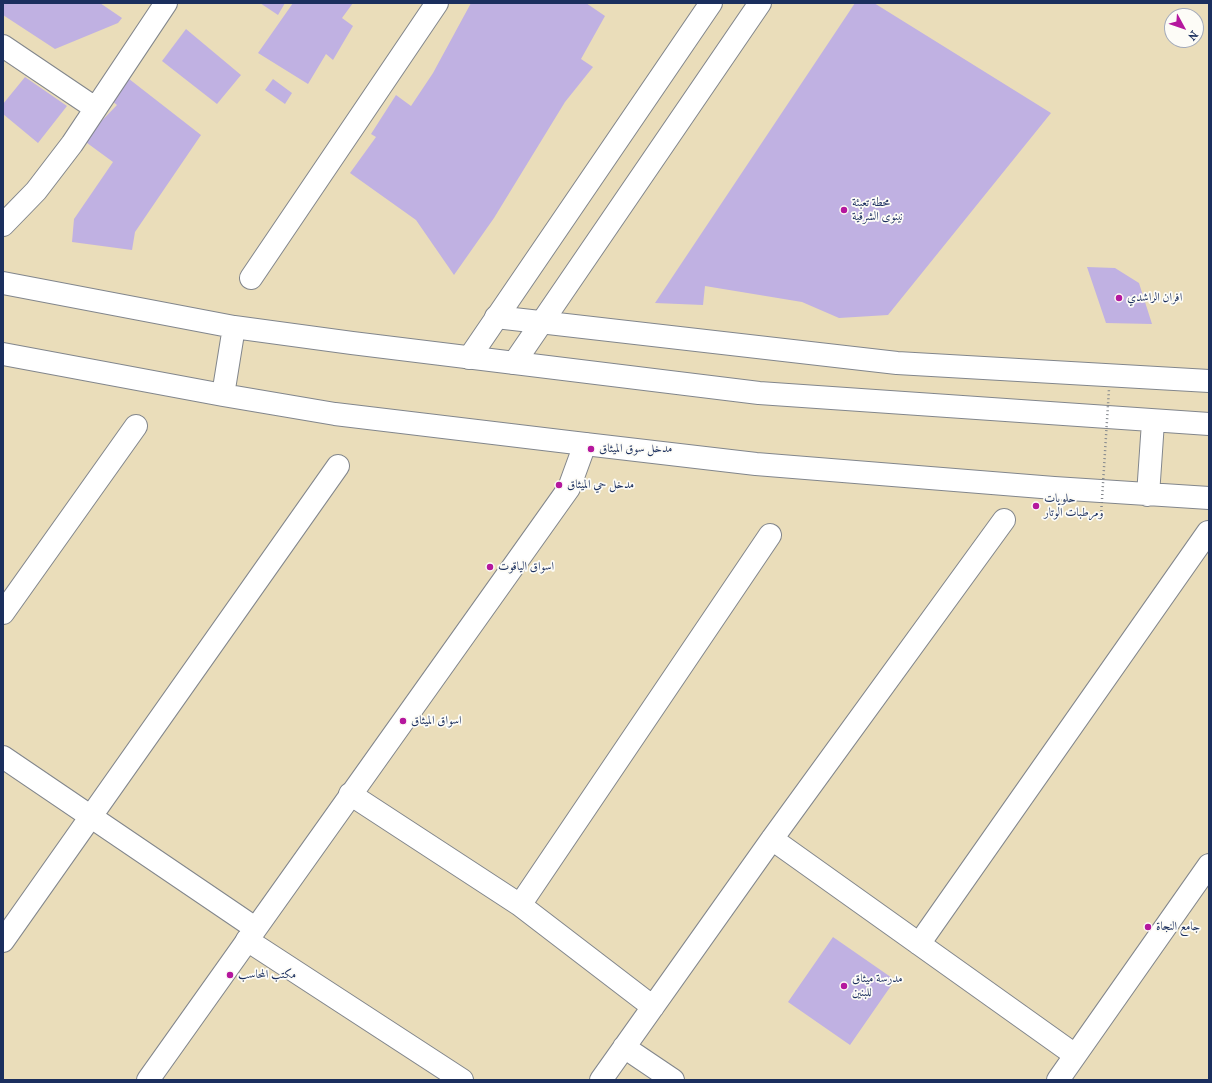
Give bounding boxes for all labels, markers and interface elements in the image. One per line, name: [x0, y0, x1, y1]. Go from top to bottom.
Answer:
north arrow: [1164, 8, 1204, 48]
text: N: [1185, 28, 1200, 43]
place label: محطة تعبئة نينوى الشرقية: [852, 196, 903, 224]
marker: محطة تعبئة نينوى الشرقية: [839, 205, 849, 215]
place label: افران الراشدي: [1127, 291, 1182, 305]
marker: افران الراشدي: [1114, 293, 1124, 303]
place label: مدخل سوق الميثاق: [599, 442, 672, 456]
marker: مدخل سوق الميثاق: [586, 444, 596, 454]
place label: مدخل حي الميثاق: [567, 478, 634, 492]
marker: مدخل حي الميثاق: [554, 480, 564, 490]
place label: حلويات ومرطبات الوتار: [1044, 492, 1103, 520]
marker: حلويات ومرطبات الوتار: [1031, 501, 1041, 511]
place label: اسواق الياقوت: [498, 560, 554, 574]
marker: اسواق الياقوت: [485, 562, 495, 572]
place label: اسواق الميثاق: [411, 714, 462, 728]
marker: اسواق الميثاق: [398, 716, 408, 726]
place label: جامع النجاة: [1156, 920, 1200, 934]
marker: جامع النجاة: [1143, 922, 1153, 932]
place label: مكتب المحاسب: [238, 968, 296, 982]
marker: مكتب المحاسب: [225, 970, 235, 980]
place label: مدرسة ميثاق للبنين: [852, 972, 903, 1000]
marker: مدرسة ميثاق للبنين: [839, 981, 849, 991]

